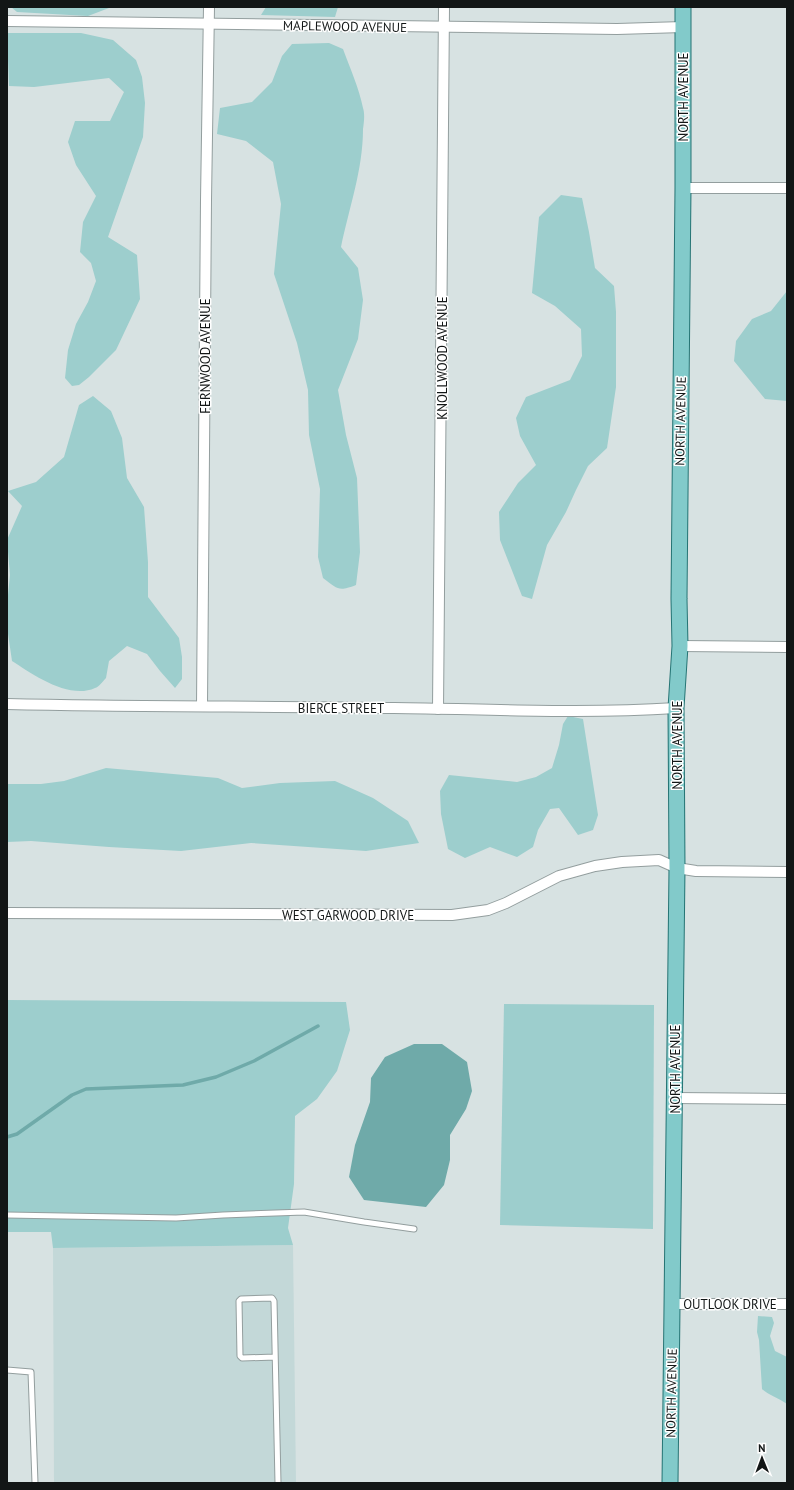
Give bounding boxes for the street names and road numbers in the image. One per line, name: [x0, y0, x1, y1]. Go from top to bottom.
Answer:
street label: MAPLEWOOD AVENUE: [283, 17, 407, 36]
street label: NORTH AVENUE: [675, 52, 692, 142]
street label: KNOLLWOOD AVENUE: [434, 296, 451, 420]
street label: FERNWOOD AVENUE: [197, 298, 214, 414]
street label: NORTH AVENUE: [671, 376, 690, 466]
street label: BIERCE STREET: [298, 700, 384, 717]
street label: NORTH AVENUE: [669, 700, 686, 790]
street label: WEST GARWOOD DRIVE: [282, 907, 414, 924]
street label: NORTH AVENUE: [667, 1024, 684, 1114]
street label: OUTLOOK DRIVE: [683, 1296, 777, 1313]
street label: NORTH AVENUE: [662, 1348, 681, 1438]

